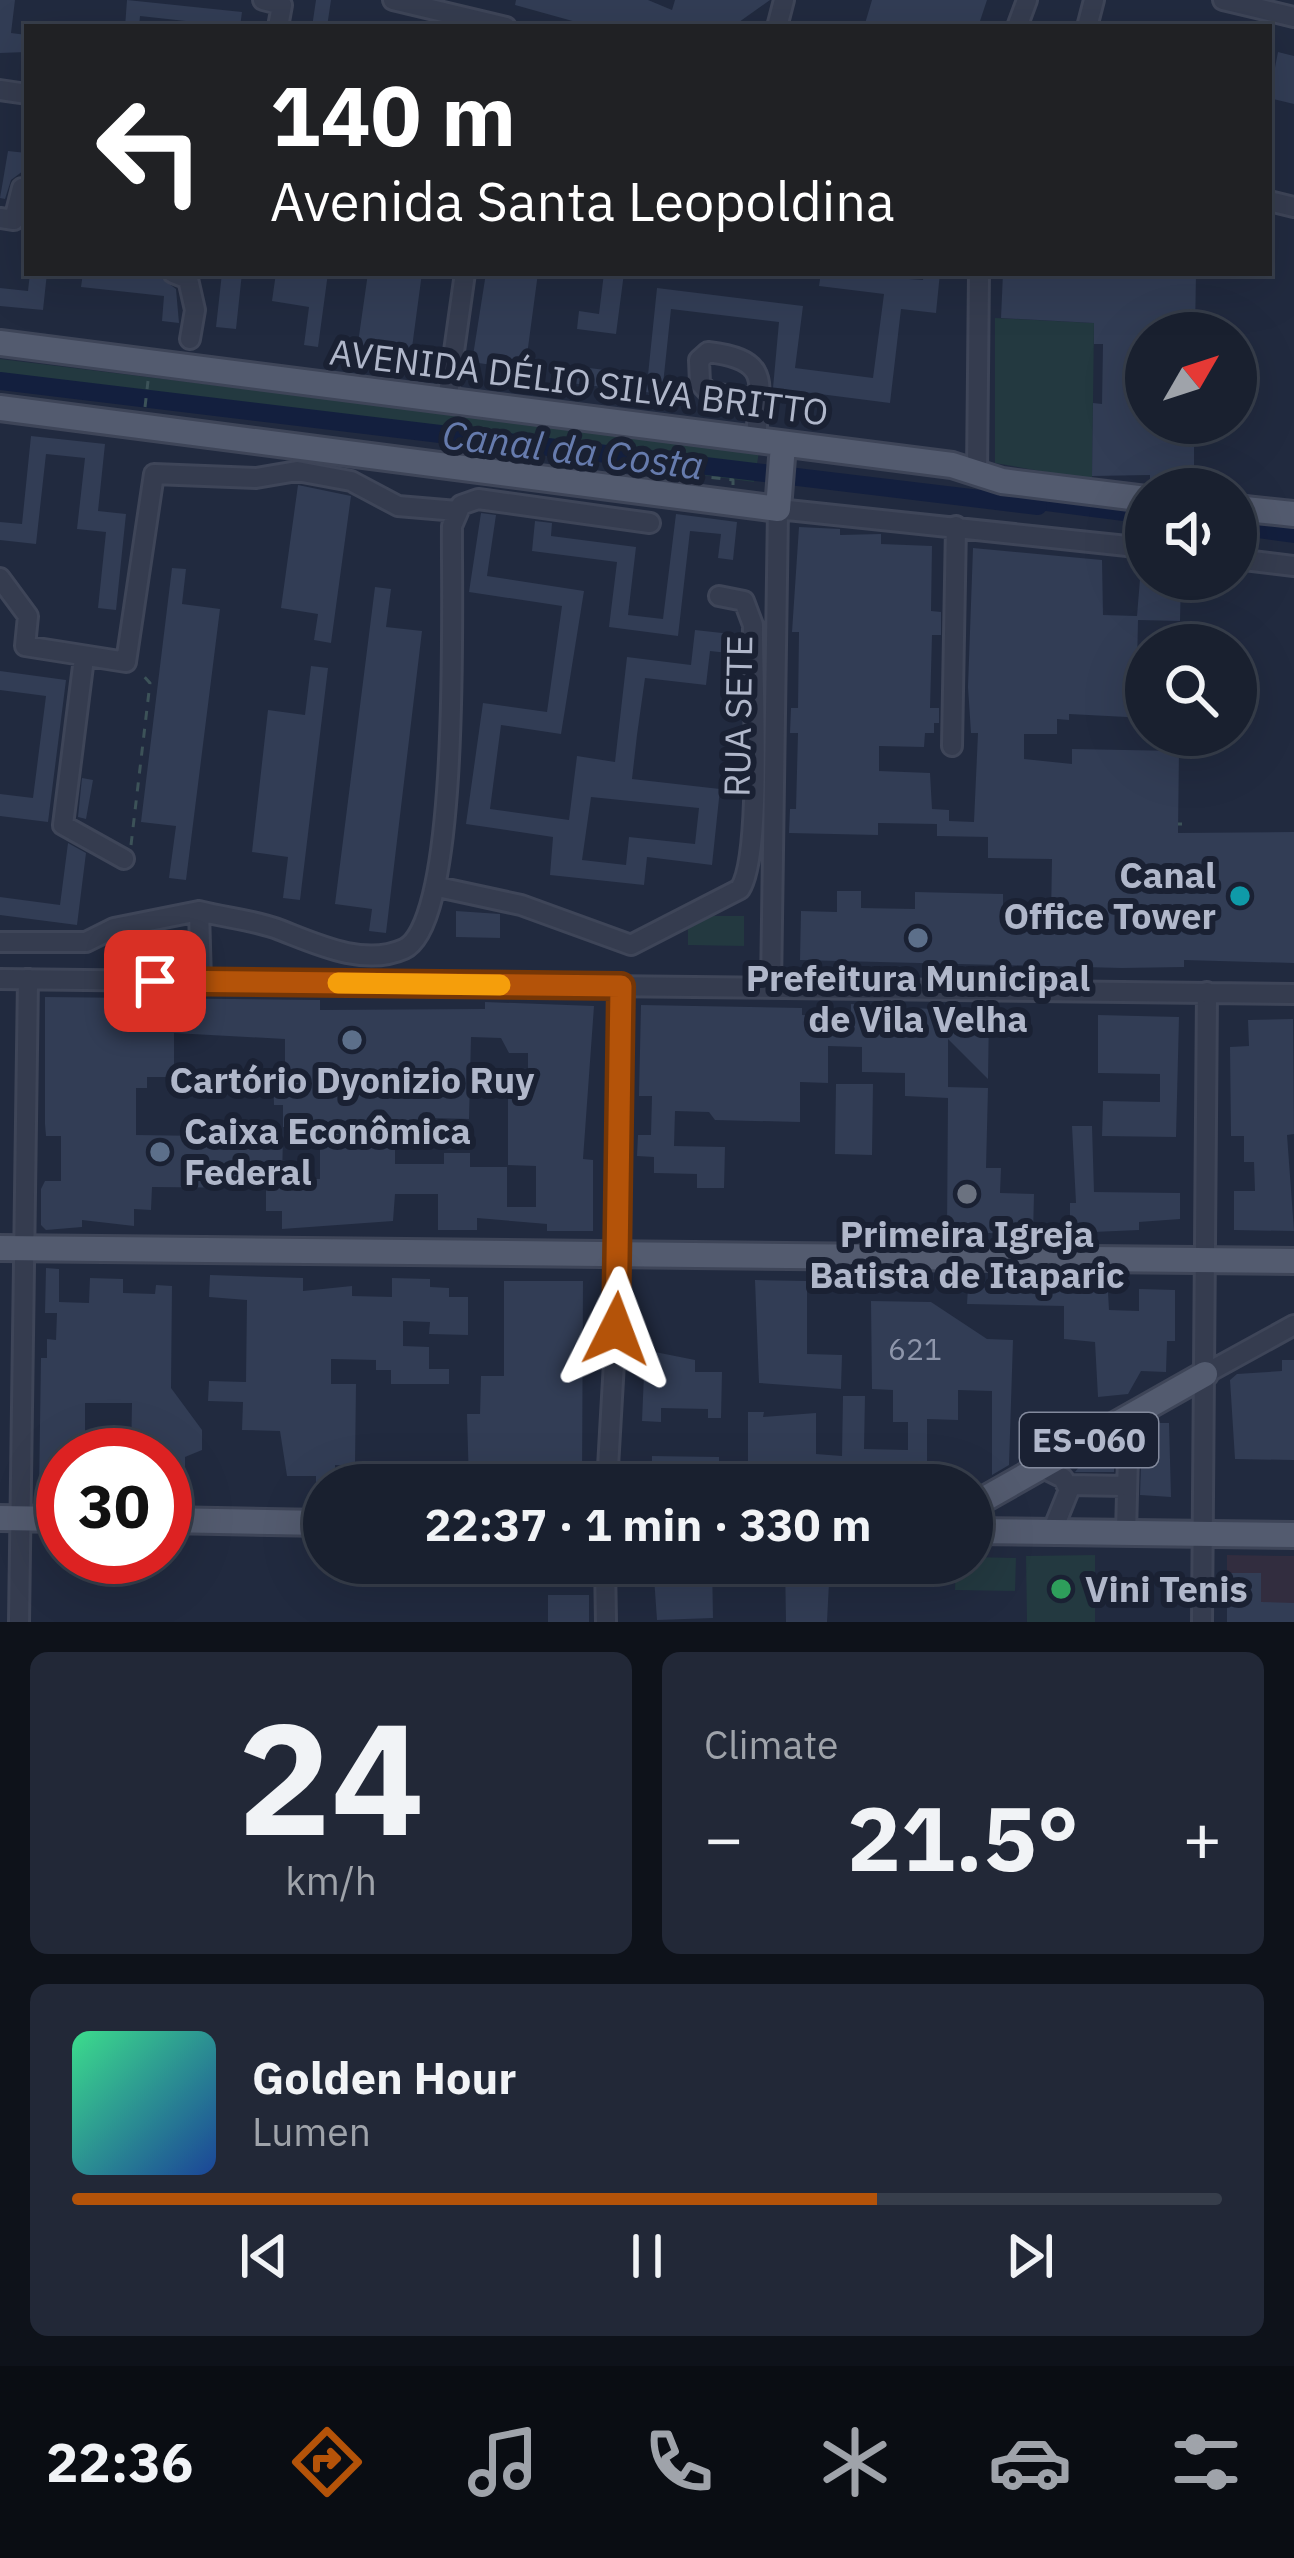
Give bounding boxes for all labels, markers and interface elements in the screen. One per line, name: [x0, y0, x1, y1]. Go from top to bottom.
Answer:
text: 140 m: [270, 60, 516, 169]
icon: left: [72, 72, 228, 228]
text: Avenida Santa Leopoldina: [270, 166, 895, 236]
north arrow: [1125, 312, 1257, 444]
map controls: [1125, 312, 1257, 756]
street label: AVENIDA DÉLIO SILVA BRITTO: [327, 328, 831, 435]
water label: Canal da Costa: [440, 408, 706, 491]
button: sound: [1125, 468, 1257, 600]
button: search: [1125, 624, 1257, 756]
street label: RUA SETE: [713, 635, 762, 797]
place label: Canal Office Tower: [1003, 851, 1216, 939]
marker: Canal Office Tower: [1227, 883, 1253, 909]
marker: Prefeitura Municipal de Vila Velha: [905, 925, 931, 951]
pin: [104, 930, 206, 1032]
icon: arrive: [122, 948, 188, 1014]
place label: Prefeitura Municipal de Vila Velha: [746, 954, 1090, 1042]
marker: Cartório Dyonizio Ruy: [339, 1027, 365, 1053]
place label: Cartório Dyonizio Ruy: [170, 1056, 535, 1103]
place label: Caixa Econômica Federal: [184, 1107, 471, 1195]
marker: Caixa Econômica Federal: [147, 1139, 173, 1165]
marker: Primeira Igreja Batista de Itaparic: [954, 1181, 980, 1207]
place label: Primeira Igreja Batista de Itaparic: [809, 1210, 1125, 1298]
position arrow: [553, 1266, 679, 1392]
house number: 621: [888, 1329, 942, 1368]
road number: ES-060: [1020, 1413, 1158, 1467]
speed limit sign: 30: [36, 1428, 192, 1584]
text: 22:37 · 1 min · 330 m: [425, 1495, 871, 1553]
place label: Vini Tenis: [1085, 1565, 1248, 1612]
marker: Vini Tenis: [1048, 1576, 1074, 1602]
text: 24: [237, 1675, 425, 1878]
text: Climate: [704, 1719, 838, 1770]
text: 21.5°: [847, 1779, 1079, 1896]
text: −: [704, 1794, 744, 1880]
text: +: [1182, 1794, 1222, 1880]
text: km/h: [285, 1855, 377, 1906]
text: Golden Hour: [252, 2048, 516, 2106]
text: Lumen: [252, 2106, 371, 2157]
icon: previous: [231, 2223, 297, 2289]
icon: pause: [614, 2223, 680, 2289]
icon: next: [997, 2223, 1063, 2289]
icon: directions: [285, 2420, 369, 2504]
icon: music: [461, 2420, 545, 2504]
icon: phone: [637, 2420, 721, 2504]
icon: climate: [813, 2420, 897, 2504]
icon: car: [988, 2420, 1072, 2504]
icon: filters: [1164, 2420, 1248, 2504]
text: 22:36: [46, 2427, 193, 2497]

